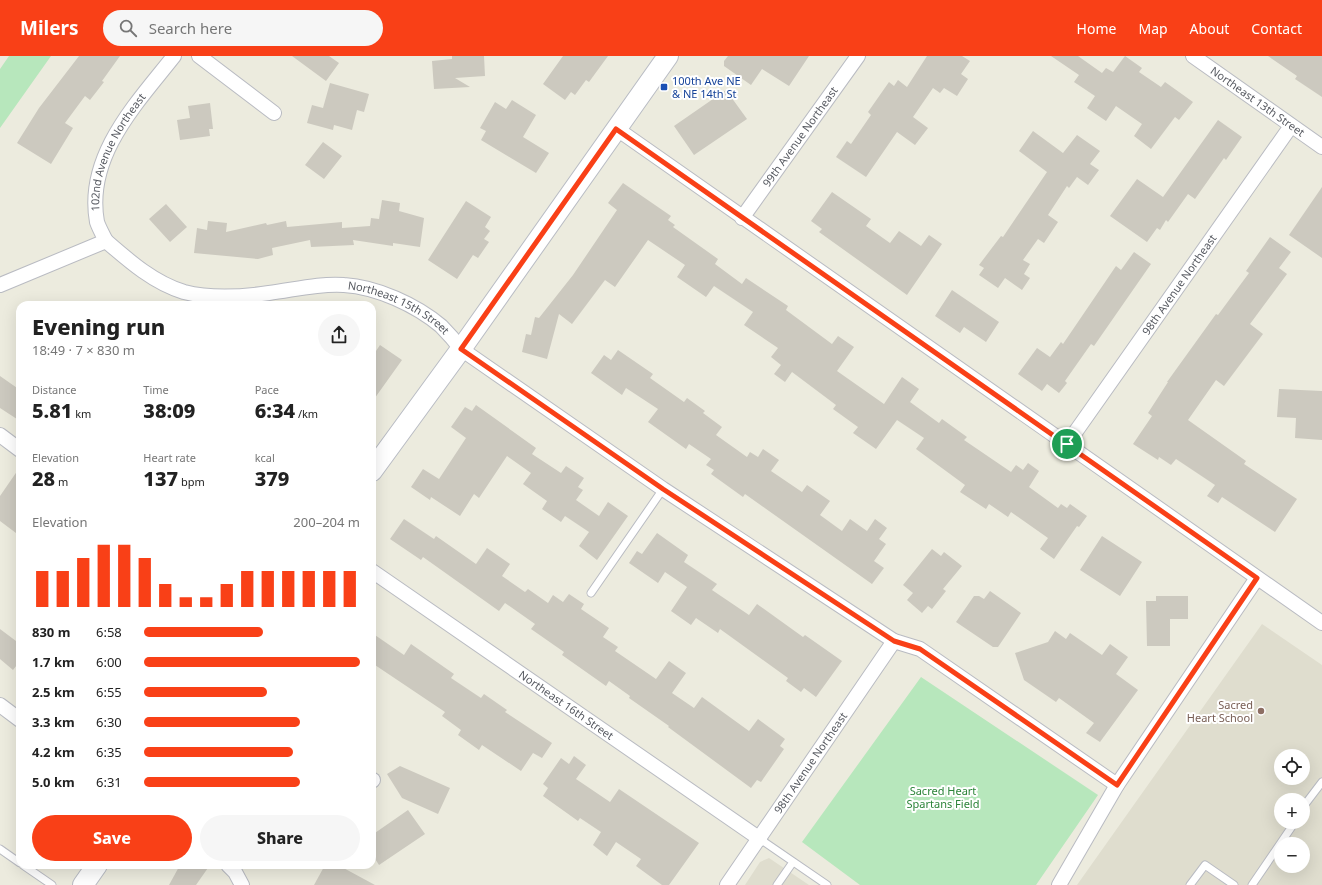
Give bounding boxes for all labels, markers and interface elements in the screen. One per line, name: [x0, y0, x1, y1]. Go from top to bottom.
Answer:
search box: [103, 10, 383, 46]
text: Milers: [20, 15, 79, 41]
icon: search: [117, 17, 139, 39]
text: Search here: [149, 18, 232, 38]
text: Home: [1077, 19, 1116, 38]
text: Map: [1138, 19, 1168, 38]
text: About: [1190, 19, 1229, 38]
text: Contact: [1251, 19, 1302, 38]
street label: Northeast 13th Street: [1208, 63, 1308, 140]
place label: 100th Ave NE & NE 14th St: [672, 73, 741, 101]
marker: 100th Ave NE & NE 14th St: [659, 82, 669, 92]
street label: 99th Avenue Northeast: [759, 83, 841, 189]
street label: 102nd Avenue Northeast: [87, 90, 148, 212]
street label: 98th Avenue Northeast: [1138, 231, 1220, 338]
street label: Northeast 15th Street: [347, 277, 453, 337]
text: Evening run: [32, 311, 165, 341]
button: share: [318, 314, 360, 356]
text: 18:49 · 7 × 830 m: [32, 341, 135, 359]
text: Distance: [32, 382, 77, 397]
text: Time: [143, 382, 169, 397]
text: Pace: [255, 382, 279, 397]
text: 5.81: [32, 397, 72, 424]
text: 38:09: [143, 397, 195, 424]
text: 6:34: [255, 397, 295, 424]
text: km: [72, 406, 91, 421]
text: /km: [295, 406, 318, 421]
pin: [1050, 427, 1084, 461]
icon: arrive: [1056, 433, 1078, 455]
text: Elevation: [32, 450, 79, 465]
text: Heart rate: [143, 450, 196, 465]
text: kcal: [255, 450, 275, 465]
text: 28: [32, 465, 55, 492]
text: 137: [143, 465, 178, 492]
text: 379: [255, 465, 289, 492]
text: m: [55, 474, 68, 489]
text: bpm: [178, 474, 205, 489]
text: Elevation: [32, 513, 88, 531]
text: 200–204 m: [293, 513, 360, 531]
text: 830 m: [32, 623, 70, 641]
text: 6:58: [96, 623, 122, 641]
text: 1.7 km: [32, 653, 75, 671]
text: 6:00: [96, 653, 122, 671]
street label: Northeast 16th Street: [516, 667, 617, 743]
text: 2.5 km: [32, 683, 75, 701]
text: 6:55: [96, 683, 122, 701]
place label: Sacred Heart School: [1187, 697, 1253, 725]
marker: Sacred Heart School: [1256, 706, 1266, 716]
street label: 98th Avenue Northeast: [770, 709, 850, 816]
text: 3.3 km: [32, 713, 75, 731]
text: 6:30: [96, 713, 122, 731]
text: 4.2 km: [32, 743, 75, 761]
text: 6:35: [96, 743, 122, 761]
map controls: [1274, 749, 1310, 873]
button: locate: [1274, 749, 1310, 785]
text: 5.0 km: [32, 773, 75, 791]
text: 6:31: [96, 773, 122, 791]
park label: Sacred Heart Spartans Field: [907, 783, 979, 811]
button: +: [1274, 793, 1310, 829]
button: Save: [32, 815, 192, 861]
button: Share: [200, 815, 360, 861]
button: −: [1274, 837, 1310, 873]

